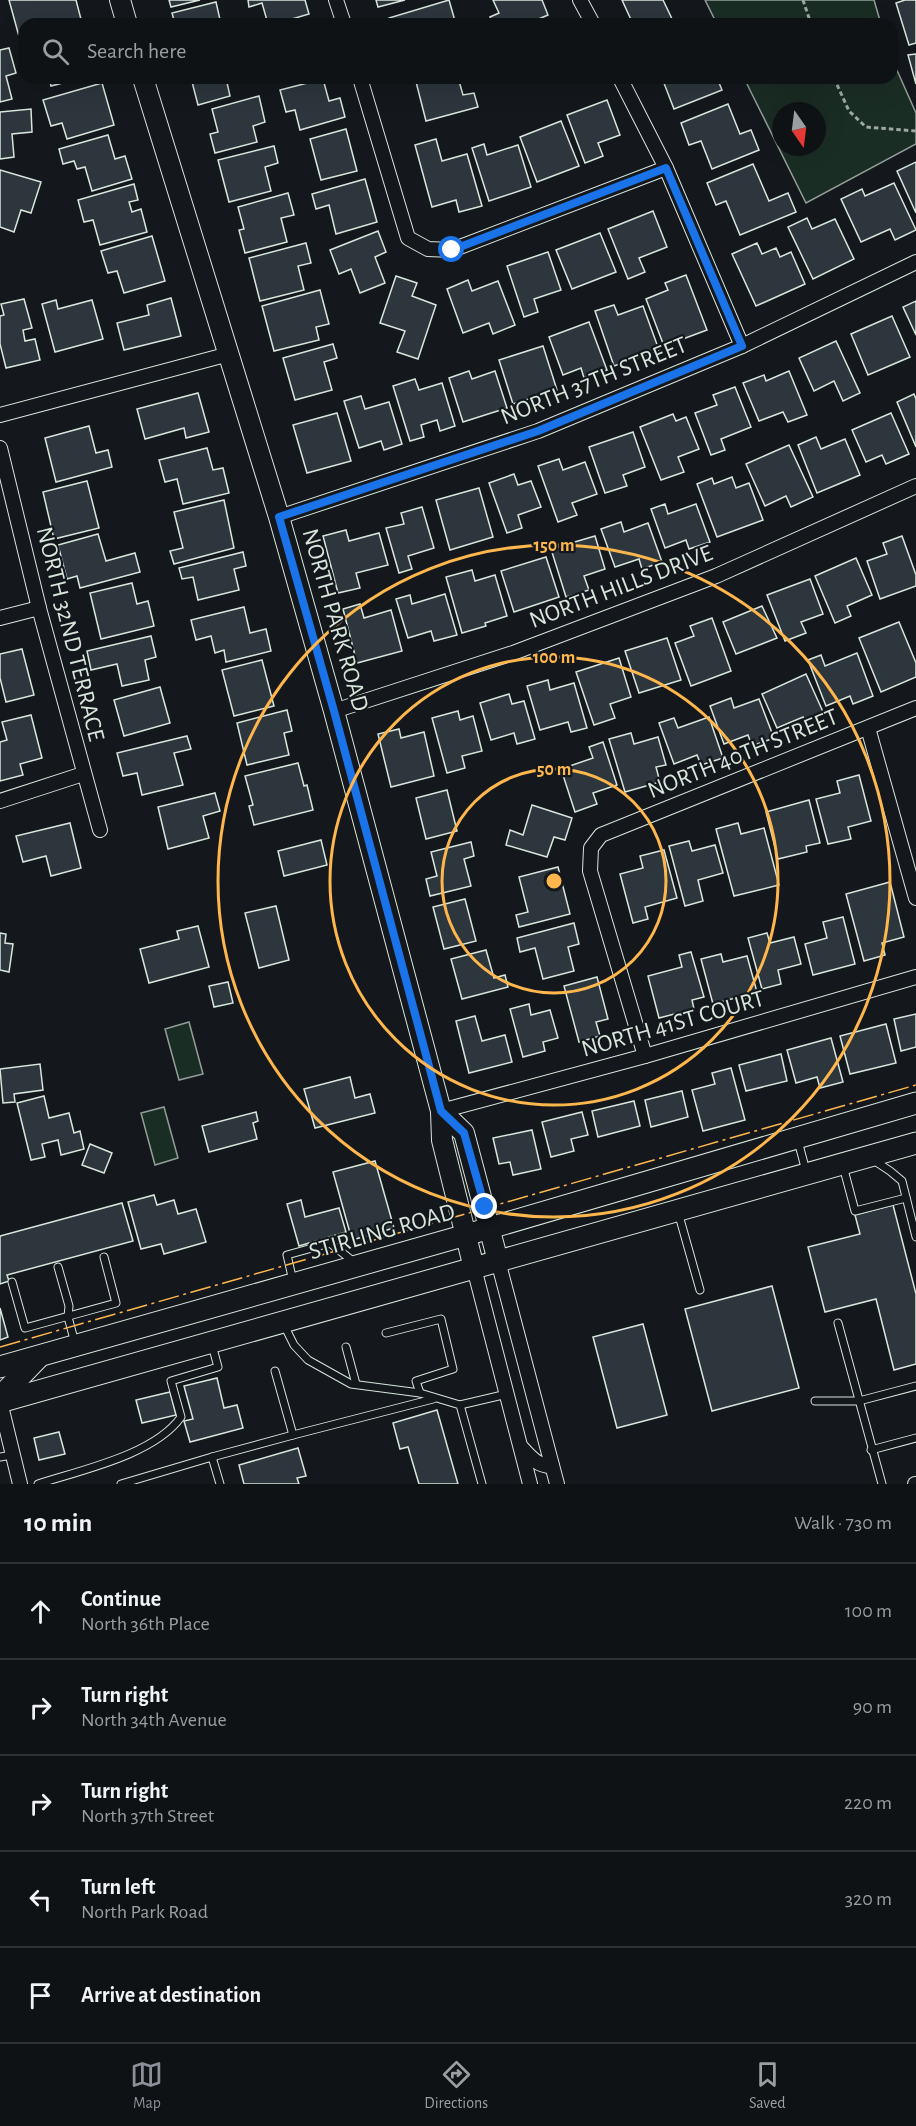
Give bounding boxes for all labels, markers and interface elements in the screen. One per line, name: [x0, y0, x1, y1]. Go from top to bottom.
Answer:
search box: [18, 18, 898, 84]
icon: search: [39, 35, 72, 68]
text: Search here: [87, 40, 186, 62]
north arrow: [772, 102, 826, 156]
route start: [438, 236, 464, 262]
street label: NORTH 37TH STREET: [497, 333, 691, 429]
street label: NORTH 32ND TERRACE: [32, 524, 108, 744]
street label: NORTH PARK ROAD: [297, 526, 373, 714]
text: 150 m: [534, 537, 574, 555]
street label: NORTH HILLS DRIVE: [526, 541, 716, 633]
text: 100 m: [533, 649, 575, 667]
street label: NORTH 40TH STREET: [644, 705, 842, 803]
text: 50 m: [537, 761, 571, 779]
centre of rings: [544, 871, 564, 891]
street label: NORTH 41ST COURT: [579, 986, 767, 1062]
route end: [471, 1193, 497, 1219]
street label: STIRLING ROAD: [306, 1200, 458, 1264]
text: 10 min: [24, 1510, 92, 1536]
text: Walk · 730 m: [794, 1513, 892, 1533]
text: Continue: [81, 1588, 161, 1610]
icon: ahead: [24, 1595, 57, 1628]
text: 100 m: [845, 1601, 892, 1621]
text: North 36th Place: [81, 1614, 210, 1634]
text: Turn right: [81, 1684, 168, 1706]
icon: right: [24, 1691, 57, 1724]
text: 90 m: [853, 1697, 892, 1717]
text: North 34th Avenue: [81, 1710, 227, 1730]
text: Turn right: [81, 1780, 168, 1802]
icon: right: [24, 1787, 57, 1820]
text: 220 m: [844, 1793, 892, 1813]
text: North 37th Street: [81, 1806, 214, 1826]
text: Turn left: [81, 1876, 155, 1898]
icon: left: [24, 1883, 57, 1916]
text: 320 m: [845, 1889, 892, 1909]
text: North Park Road: [81, 1902, 208, 1922]
icon: arrive: [24, 1979, 57, 2012]
text: Arrive at destination: [81, 1984, 261, 2006]
tab: Map: [130, 2058, 163, 2113]
tab: Directions: [424, 2058, 488, 2113]
tab: Saved: [749, 2058, 786, 2113]

